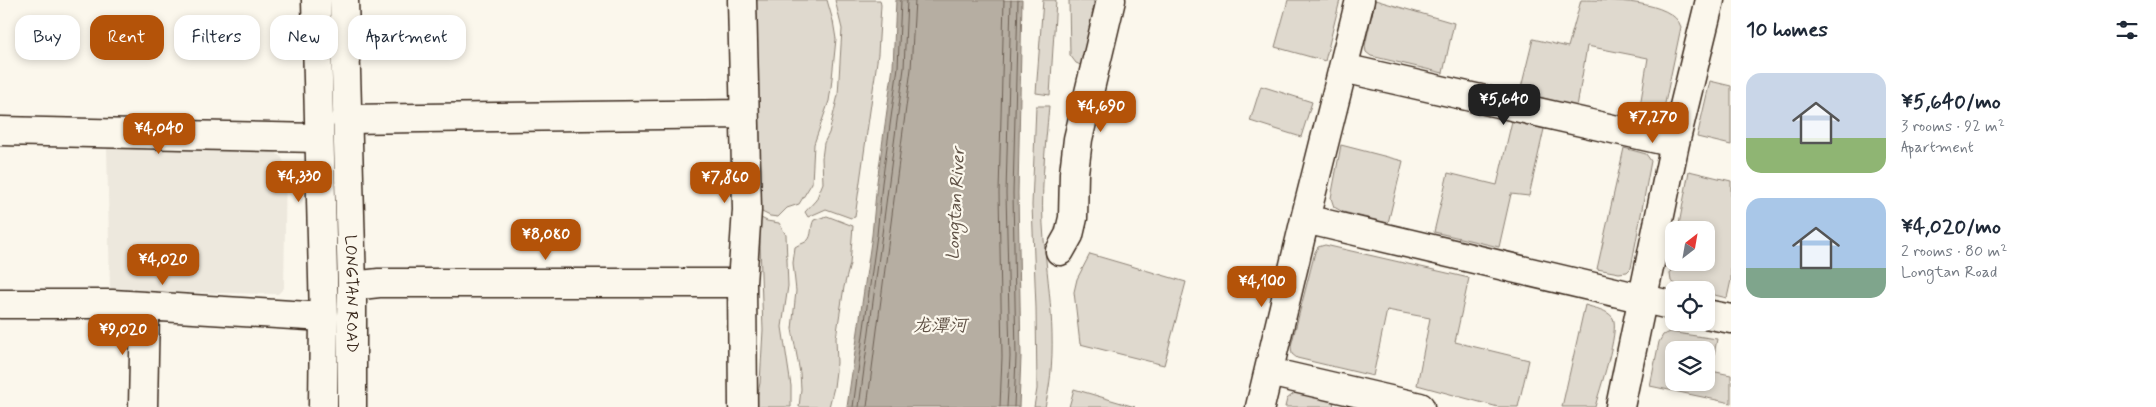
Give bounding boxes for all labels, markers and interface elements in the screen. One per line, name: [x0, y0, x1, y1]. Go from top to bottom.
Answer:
chip: Buy: [15, 15, 80, 60]
chip: Rent: [90, 15, 164, 60]
chip: Filters: [174, 15, 260, 60]
chip: New: [270, 15, 338, 60]
chip: Apartment: [348, 15, 466, 60]
text: 10 homes: [1746, 16, 1828, 44]
icon: filters: [2113, 16, 2141, 44]
pin: ¥5,640: [1463, 84, 1545, 126]
text: ¥5,640/mo: [1901, 88, 2001, 116]
text: ¥5,640: [1479, 89, 1529, 110]
pin: ¥4,690: [1060, 90, 1142, 133]
icon: home: [1786, 93, 1846, 153]
text: ¥4,690: [1077, 96, 1125, 117]
pin: ¥7,270: [1612, 102, 1694, 144]
text: ¥7,270: [1629, 107, 1677, 128]
pin: ¥4,040: [118, 112, 200, 155]
text: 3 rooms · 92 m²: [1901, 116, 2005, 137]
text: ¥4,040: [134, 118, 184, 139]
text: Apartment: [1901, 137, 1974, 158]
water label: Longtan River: [941, 145, 973, 261]
pin: ¥4,330: [258, 160, 340, 203]
pin: ¥7,860: [684, 162, 766, 204]
text: ¥4,330: [277, 166, 321, 187]
text: ¥7,860: [701, 167, 749, 188]
text: ¥4,020/mo: [1901, 213, 2001, 241]
pin: ¥8,080: [505, 218, 587, 261]
icon: home: [1786, 218, 1846, 278]
north arrow: [1665, 221, 1715, 271]
map controls: [1665, 221, 1715, 391]
text: ¥8,080: [522, 224, 570, 245]
street label: LONGTAN ROAD: [340, 235, 363, 353]
text: 2 rooms · 80 m²: [1901, 241, 2007, 262]
pin: ¥4,020: [122, 244, 204, 286]
text: ¥4,020: [138, 249, 188, 270]
text: Longtan Road: [1901, 262, 1997, 283]
pin: ¥4,100: [1221, 266, 1303, 308]
text: ¥4,100: [1238, 271, 1286, 292]
button: locate: [1665, 281, 1715, 331]
pin: ¥9,020: [82, 314, 164, 356]
water label: 龙潭河: [913, 314, 970, 338]
text: ¥9,020: [99, 319, 147, 340]
button: layers: [1665, 341, 1715, 391]

